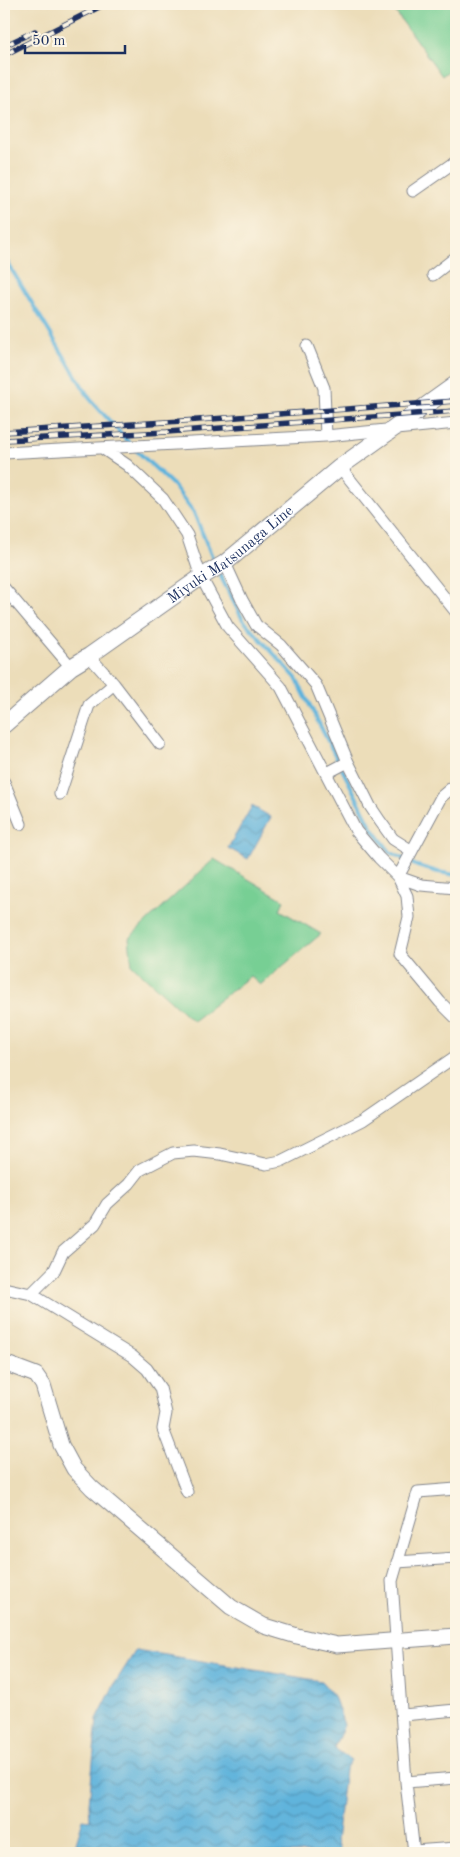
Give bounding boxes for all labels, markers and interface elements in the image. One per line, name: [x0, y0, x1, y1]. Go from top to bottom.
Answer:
scale bar: [25, 22, 125, 54]
text: 50 m: [32, 34, 66, 49]
street label: Miyuki Matsunaga Line: [165, 503, 297, 607]

